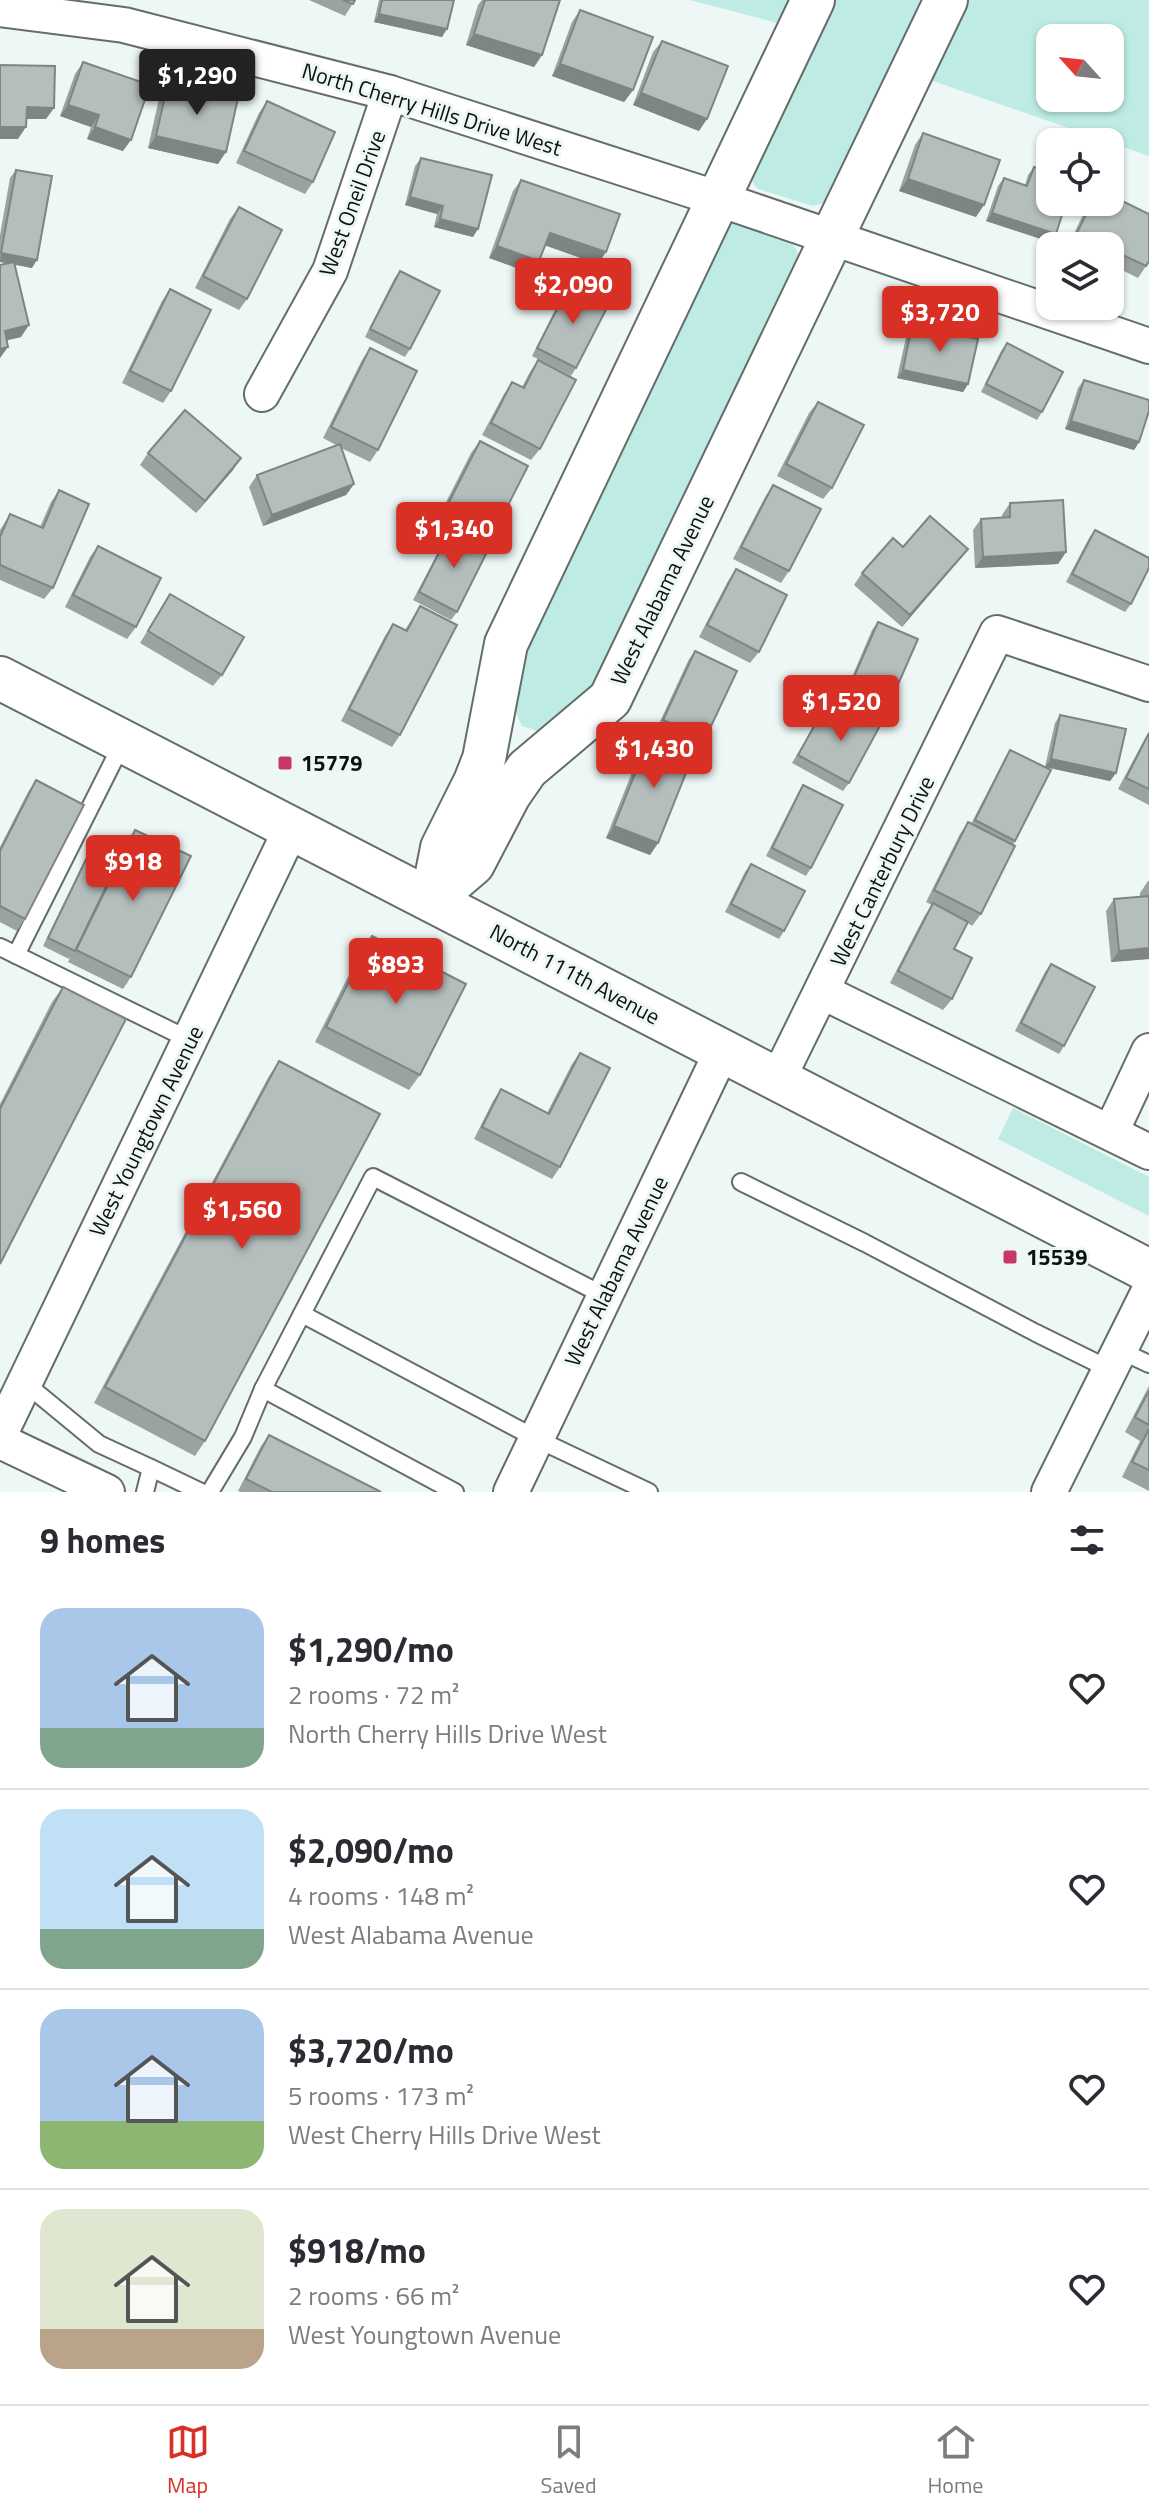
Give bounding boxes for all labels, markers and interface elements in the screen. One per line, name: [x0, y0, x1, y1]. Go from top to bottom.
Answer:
north arrow: [1036, 24, 1124, 112]
map controls: [1036, 24, 1124, 320]
pin: $1,290: [132, 49, 262, 117]
street label: North Cherry Hills Drive West: [298, 53, 566, 165]
text: $1,290: [157, 55, 237, 94]
street label: West Oneil Drive: [310, 125, 394, 281]
button: locate: [1036, 128, 1124, 216]
button: layers: [1036, 232, 1124, 320]
pin: $2,090: [508, 258, 638, 326]
text: $2,090: [533, 264, 613, 303]
pin: $3,720: [875, 286, 1005, 354]
text: $3,720: [900, 292, 980, 331]
street label: West Alabama Avenue: [601, 489, 723, 691]
pin: $1,340: [389, 502, 519, 570]
text: $1,340: [414, 508, 494, 547]
pin: $1,520: [776, 675, 906, 743]
text: $1,520: [801, 681, 881, 720]
pin: $1,430: [589, 722, 719, 790]
text: $1,430: [614, 728, 694, 767]
place label: 15779: [301, 746, 363, 780]
marker: 15779: [276, 754, 294, 772]
street label: West Canterbury Drive: [821, 770, 943, 972]
pin: $918: [86, 835, 180, 903]
text: $918: [104, 841, 162, 880]
street label: North 111th Avenue: [484, 915, 666, 1033]
pin: $893: [349, 938, 443, 1006]
text: $893: [367, 944, 425, 983]
street label: West Youngtown Avenue: [80, 1020, 212, 1242]
street label: West Alabama Avenue: [555, 1170, 677, 1372]
pin: $1,560: [177, 1183, 307, 1251]
text: $1,560: [202, 1189, 282, 1228]
place label: 15539: [1026, 1240, 1088, 1274]
marker: 15539: [1001, 1248, 1019, 1266]
text: 9 homes: [40, 1514, 165, 1566]
icon: filters: [1065, 1518, 1109, 1562]
text: $1,290/mo: [288, 1623, 454, 1675]
icon: home: [104, 1640, 200, 1736]
icon: heart: [1065, 1666, 1109, 1710]
text: 2 rooms · 72 m²: [288, 1675, 459, 1714]
text: North Cherry Hills Drive West: [288, 1714, 607, 1753]
text: $2,090/mo: [288, 1824, 454, 1876]
icon: home: [104, 1841, 200, 1937]
icon: heart: [1065, 1867, 1109, 1911]
text: 4 rooms · 148 m²: [288, 1876, 474, 1915]
text: West Alabama Avenue: [288, 1915, 534, 1954]
text: $3,720/mo: [288, 2024, 454, 2076]
icon: home: [104, 2041, 200, 2137]
icon: heart: [1065, 2067, 1109, 2111]
text: 5 rooms · 173 m²: [288, 2076, 474, 2115]
text: West Cherry Hills Drive West: [288, 2115, 601, 2154]
text: $918/mo: [288, 2224, 426, 2276]
icon: home: [104, 2241, 200, 2337]
icon: heart: [1065, 2267, 1109, 2311]
text: 2 rooms · 66 m²: [288, 2276, 459, 2315]
text: West Youngtown Avenue: [288, 2315, 561, 2354]
tab: Map: [166, 2420, 210, 2502]
tab: Saved: [541, 2420, 597, 2502]
tab: Home: [928, 2420, 983, 2502]

